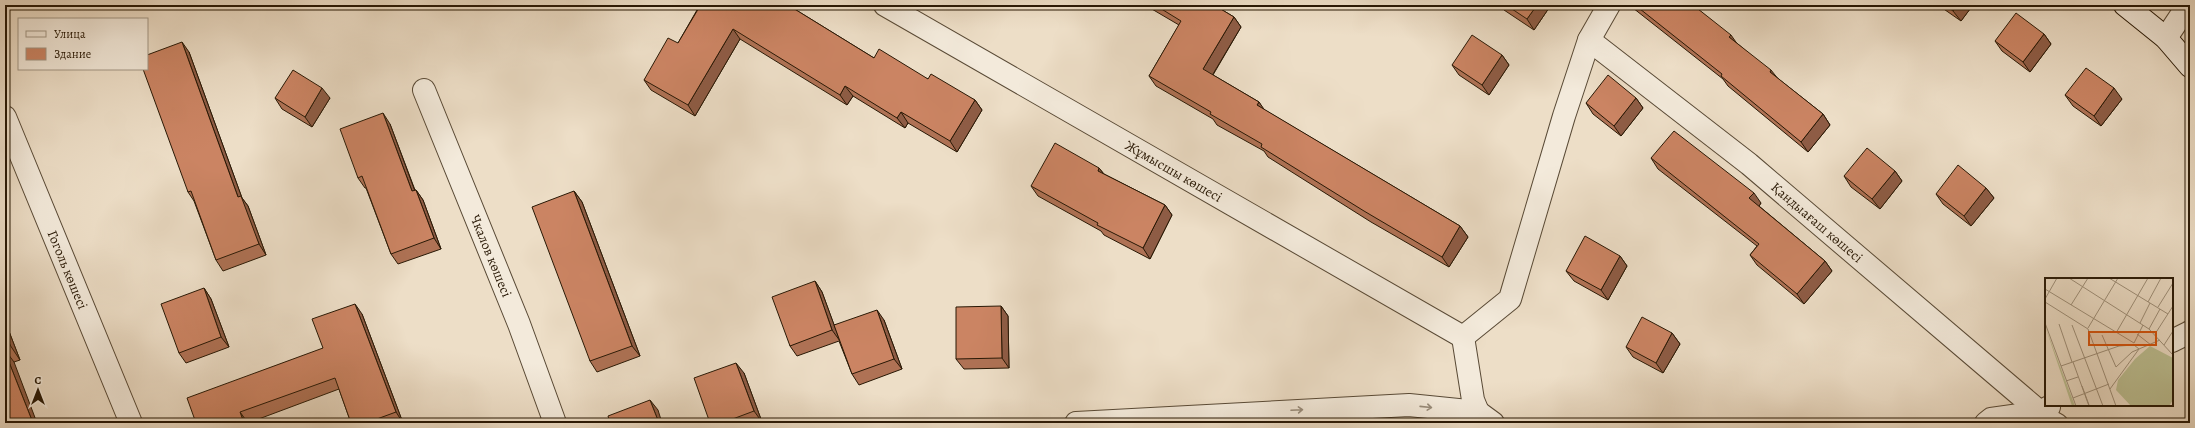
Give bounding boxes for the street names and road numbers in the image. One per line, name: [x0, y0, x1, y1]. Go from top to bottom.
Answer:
street label: Жұмысшы көшесі: [1122, 135, 1226, 206]
street label: Қандыағаш көшесі: [1767, 178, 1867, 267]
street label: Чкалов көшесі: [466, 212, 517, 300]
street label: Гоголь көшесі: [43, 227, 93, 312]

